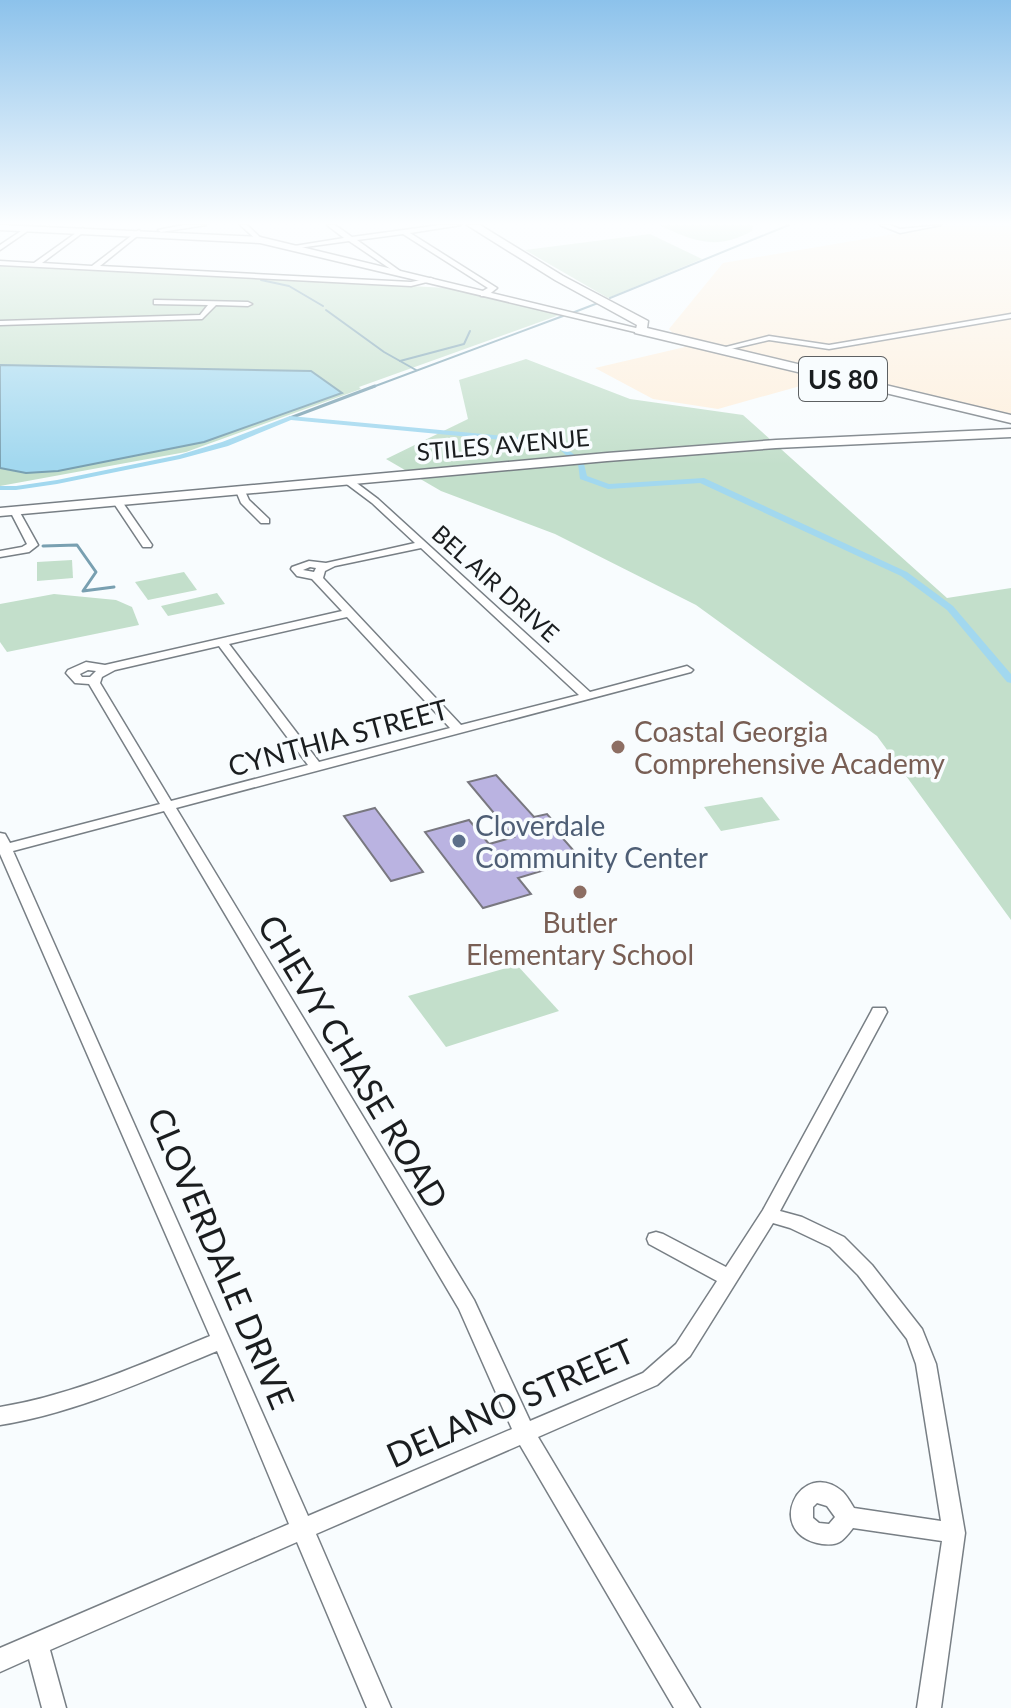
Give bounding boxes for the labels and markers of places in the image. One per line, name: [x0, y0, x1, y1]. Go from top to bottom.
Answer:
place label: Coastal Georgia Comprehensive Academy: [634, 714, 945, 780]
marker: Coastal Georgia Comprehensive Academy: [609, 738, 627, 756]
place label: Cloverdale Community Center: [475, 808, 708, 874]
marker: Cloverdale Community Center: [450, 832, 468, 850]
marker: Butler Elementary School: [571, 883, 589, 901]
place label: Butler Elementary School: [466, 905, 694, 971]

